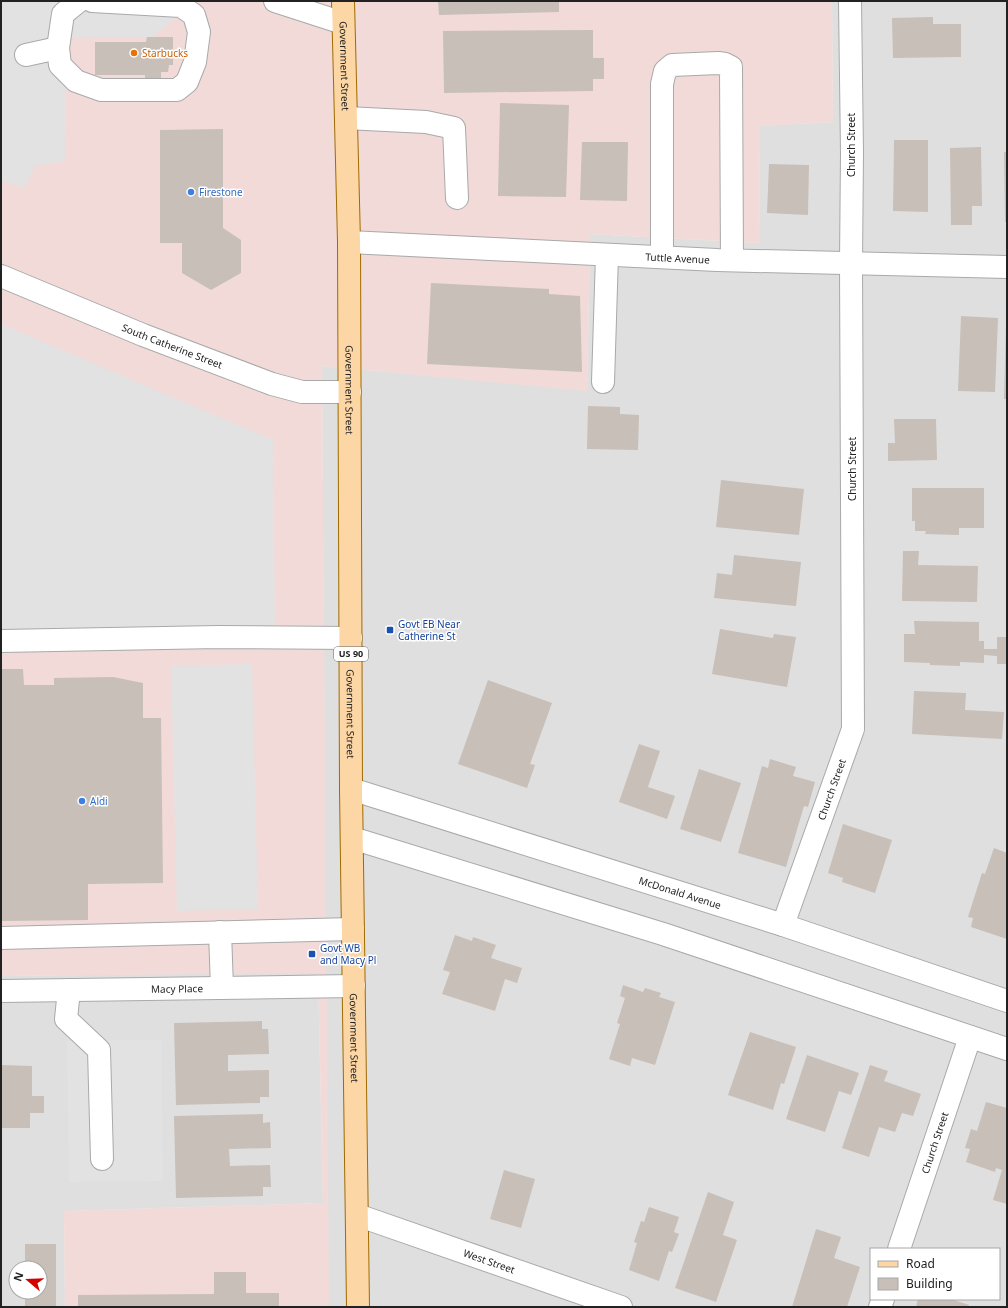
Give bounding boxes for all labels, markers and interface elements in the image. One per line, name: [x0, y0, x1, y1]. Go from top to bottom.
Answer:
street label: Government Street: [337, 21, 353, 111]
place label: Starbucks: [142, 46, 188, 60]
marker: Starbucks: [129, 48, 139, 58]
street label: Church Street: [844, 113, 858, 177]
place label: Firestone: [199, 185, 243, 199]
marker: Firestone: [186, 187, 196, 197]
street label: Tuttle Avenue: [645, 250, 711, 267]
street label: South Catherine Street: [120, 320, 225, 372]
street label: Government Street: [342, 345, 357, 435]
street label: Church Street: [845, 437, 859, 501]
place label: Govt EB Near Catherine St: [398, 617, 460, 643]
marker: Govt EB Near Catherine St: [385, 625, 395, 635]
road number: US 90: [334, 647, 368, 661]
street label: Government Street: [344, 669, 358, 759]
street label: Church Street: [814, 756, 849, 822]
place label: Aldi: [90, 794, 108, 808]
marker: Aldi: [77, 796, 87, 806]
street label: McDonald Avenue: [637, 873, 723, 912]
place label: Govt WB and Macy Pl: [320, 941, 376, 967]
marker: Govt WB and Macy Pl: [307, 949, 317, 959]
street label: Macy Place: [151, 981, 203, 996]
street label: Government Street: [347, 993, 362, 1083]
street label: Church Street: [918, 1110, 952, 1175]
street label: West Street: [462, 1246, 517, 1277]
legend: [870, 1248, 1000, 1300]
text: Road: [906, 1255, 935, 1272]
north arrow: [8, 1260, 48, 1300]
text: N: [10, 1270, 27, 1283]
text: Building: [906, 1275, 953, 1292]

